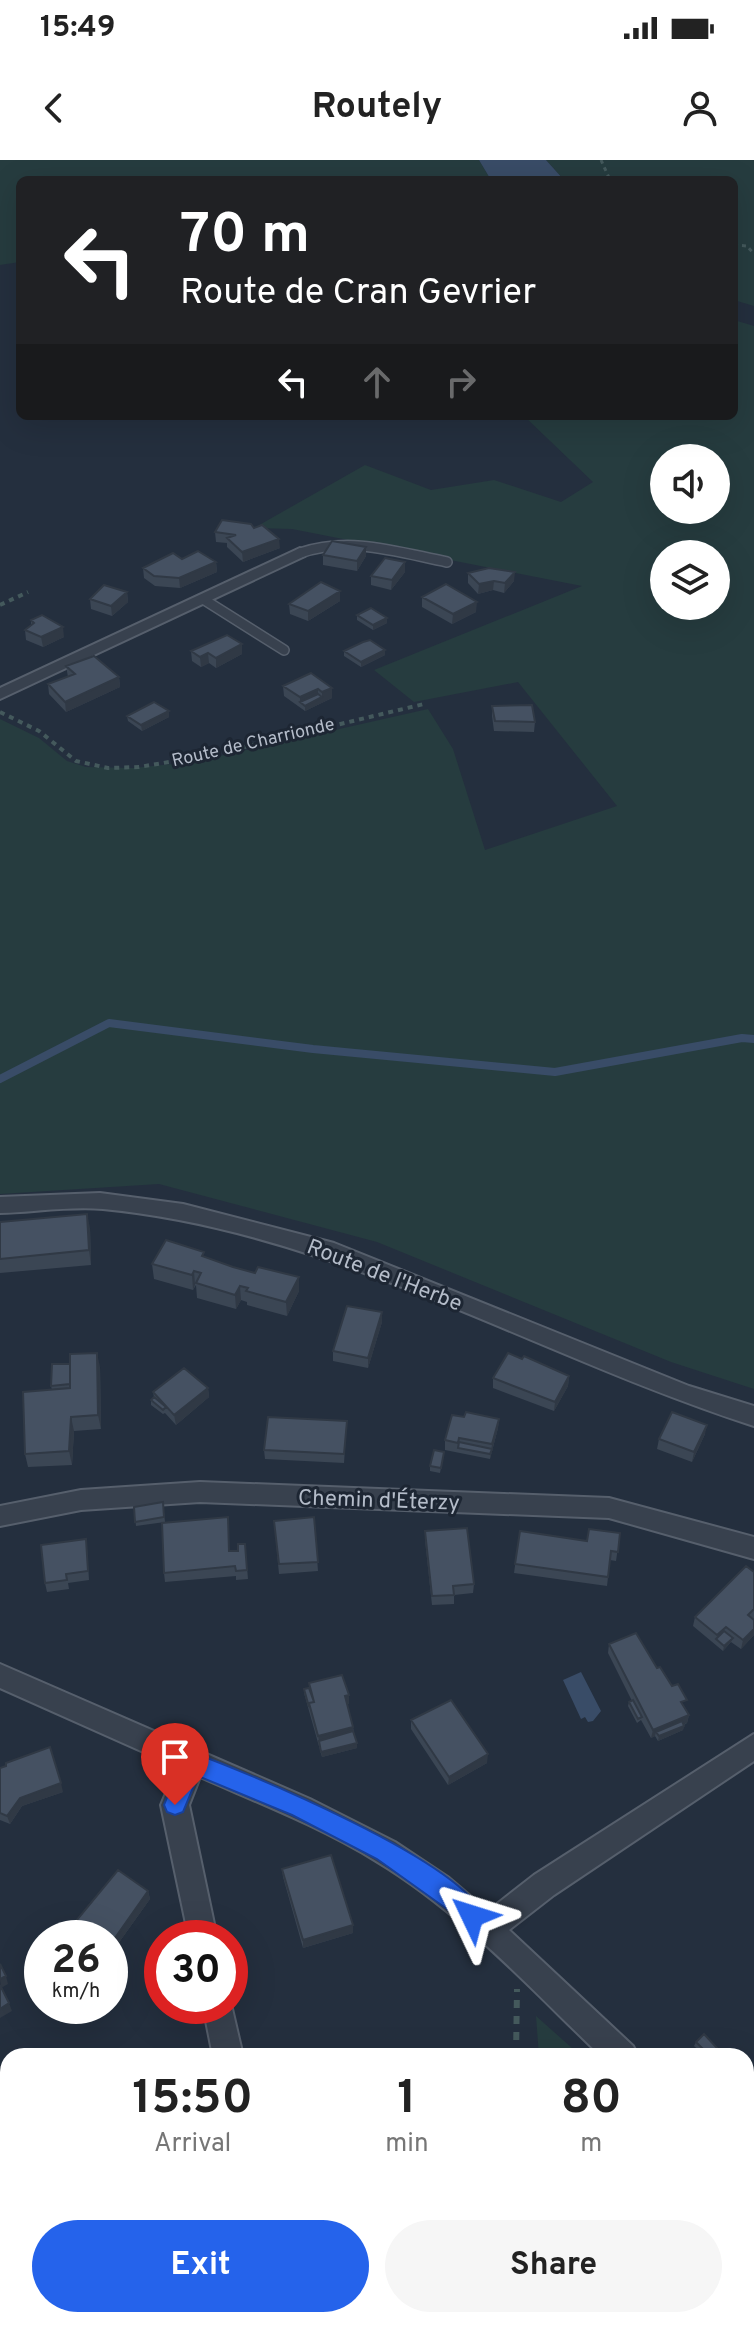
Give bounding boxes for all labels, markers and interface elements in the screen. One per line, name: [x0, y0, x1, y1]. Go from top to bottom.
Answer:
text: 15:49: [40, 10, 115, 47]
text: Routely: [312, 85, 442, 131]
icon: back: [32, 86, 76, 130]
icon: person: [678, 86, 722, 130]
text: 70 m: [180, 202, 310, 272]
icon: left: [48, 208, 152, 312]
text: Route de Cran Gevrier: [180, 271, 536, 317]
icon: left: [271, 360, 315, 404]
icon: ahead: [355, 360, 399, 404]
icon: right: [439, 360, 483, 404]
map controls: [650, 444, 730, 620]
button: sound: [650, 444, 730, 524]
button: layers: [650, 540, 730, 620]
street label: Route de Charrionde: [170, 714, 337, 773]
street label: Route de l'Herbe: [303, 1234, 466, 1318]
street label: Chemin d'Éterzy: [298, 1483, 460, 1518]
pin: [141, 1723, 209, 1805]
icon: arrive: [153, 1735, 197, 1779]
position arrow: [430, 1874, 514, 1958]
speed limit sign: 30: [144, 1920, 248, 2024]
text: 26: [51, 1937, 101, 1987]
text: km/h: [52, 1979, 100, 2005]
text: 15:50: [132, 2070, 253, 2130]
text: 1: [397, 2070, 417, 2130]
text: 80: [561, 2070, 622, 2130]
text: Arrival: [154, 2128, 231, 2161]
text: min: [385, 2128, 429, 2161]
text: m: [580, 2128, 602, 2161]
button: Exit: [32, 2220, 369, 2312]
button: Share: [385, 2220, 722, 2312]

